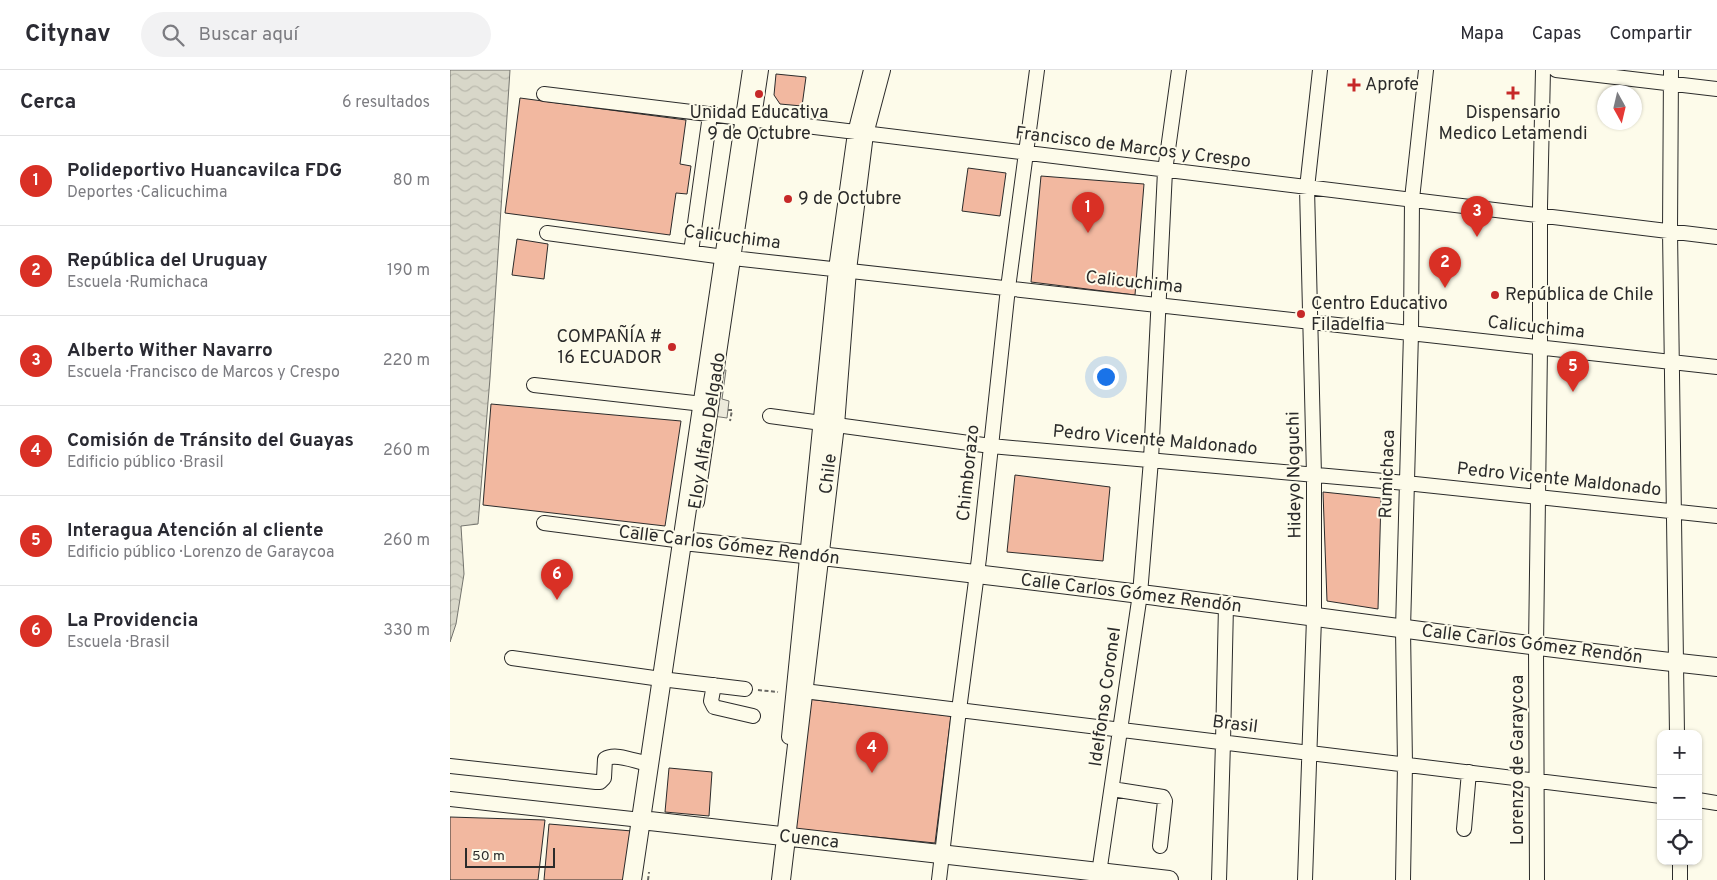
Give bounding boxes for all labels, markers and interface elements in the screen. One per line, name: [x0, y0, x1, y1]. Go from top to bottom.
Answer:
search box: [141, 12, 491, 57]
text: Citynav: [25, 20, 111, 50]
icon: search: [159, 21, 187, 49]
text: Buscar aquí: [199, 23, 298, 47]
text: Mapa: [1460, 23, 1504, 46]
text: Capas: [1532, 23, 1581, 46]
text: Compartir: [1609, 23, 1692, 46]
place label: Aprofe: [1365, 74, 1419, 97]
marker: Aprofe: [1347, 78, 1361, 92]
north arrow: [1597, 85, 1642, 130]
marker: Dispensario Medico Letamendi: [1506, 86, 1520, 100]
marker: Unidad Educativa 9 de Octubre: [753, 88, 765, 100]
text: Cerca: [20, 89, 76, 116]
text: 6 resultados: [342, 93, 430, 113]
place label: Unidad Educativa 9 de Octubre: [690, 102, 828, 146]
place label: Dispensario Medico Letamendi: [1439, 102, 1588, 146]
street label: Francisco de Marcos y Crespo: [1014, 122, 1252, 174]
text: Polideportivo Huancavilca FDG: [67, 159, 342, 183]
text: 1: [33, 171, 39, 191]
text: 80 m: [393, 171, 430, 191]
text: Deportes · Calicuchima: [67, 183, 227, 203]
place label: 9 de Octubre: [798, 188, 902, 211]
pin: 1: [1072, 192, 1104, 233]
marker: 9 de Octubre: [782, 193, 794, 205]
pin: 3: [1461, 196, 1493, 237]
street label: Calicuchima: [682, 221, 782, 255]
pin: 2: [1429, 247, 1461, 288]
text: República del Uruguay: [67, 249, 268, 273]
text: 2: [31, 261, 41, 281]
text: 190 m: [387, 261, 430, 281]
street label: Calicuchima: [1084, 266, 1184, 300]
text: Escuela · Rumichaca: [67, 273, 208, 293]
place label: República de Chile: [1505, 284, 1653, 307]
marker: República de Chile: [1489, 289, 1501, 301]
place label: Centro Educativo Filadelfia: [1311, 293, 1448, 337]
marker: Centro Educativo Filadelfia: [1295, 308, 1307, 320]
street label: Calicuchima: [1486, 311, 1586, 345]
place label: COMPAÑÍA # 16 ECUADOR: [556, 324, 662, 370]
text: Alberto Wither Navarro: [67, 339, 273, 363]
marker: COMPAÑÍA # 16 ECUADOR: [666, 341, 678, 353]
text: 3: [31, 351, 41, 371]
text: 220 m: [383, 351, 430, 371]
street label: Eloy Alfaro Delgado: [684, 351, 732, 511]
pin: 5: [1557, 351, 1589, 392]
text: Escuela · Francisco de Marcos y Crespo: [67, 363, 340, 383]
your location: [1093, 364, 1119, 390]
street label: Hideyo Noguchi: [1282, 411, 1308, 539]
street label: Pedro Vicente Maldonado: [1052, 421, 1258, 461]
street label: Chimborazo: [952, 424, 986, 522]
text: Comisión de Tránsito del Guayas: [67, 429, 354, 453]
street label: Rumichaca: [1375, 429, 1401, 519]
text: 4: [31, 441, 41, 461]
text: 260 m: [383, 441, 430, 461]
street label: Chile: [815, 452, 843, 496]
text: Edificio público · Brasil: [67, 453, 224, 473]
street label: Pedro Vicente Maldonado: [1456, 458, 1662, 502]
text: Interagua Atención al cliente: [67, 519, 324, 543]
street label: Calle Carlos Gómez Rendón: [617, 521, 841, 571]
text: 5: [31, 531, 41, 551]
text: 260 m: [383, 531, 430, 551]
text: Edificio público · Lorenzo de Garaycoa: [67, 543, 334, 563]
pin: 6: [541, 559, 573, 600]
street label: Calle Carlos Gómez Rendón: [1019, 569, 1243, 619]
text: La Providencia: [67, 609, 198, 633]
street label: Calle Carlos Gómez Rendón: [1420, 620, 1644, 670]
text: 6: [31, 621, 41, 641]
text: 330 m: [383, 621, 430, 641]
street label: Idelfonso Coronel: [1085, 626, 1127, 768]
text: Escuela · Brasil: [67, 633, 170, 653]
street label: Lorenzo de Garaycoa: [1507, 675, 1530, 845]
street label: Brasil: [1211, 711, 1259, 739]
map controls: [1657, 730, 1702, 865]
button: +: [1657, 730, 1702, 775]
pin: 4: [856, 732, 888, 773]
button: −: [1657, 775, 1702, 820]
button: locate: [1657, 820, 1702, 865]
street label: Cuenca: [778, 825, 840, 855]
scale bar: [465, 845, 555, 868]
text: 50 m: [472, 848, 505, 865]

